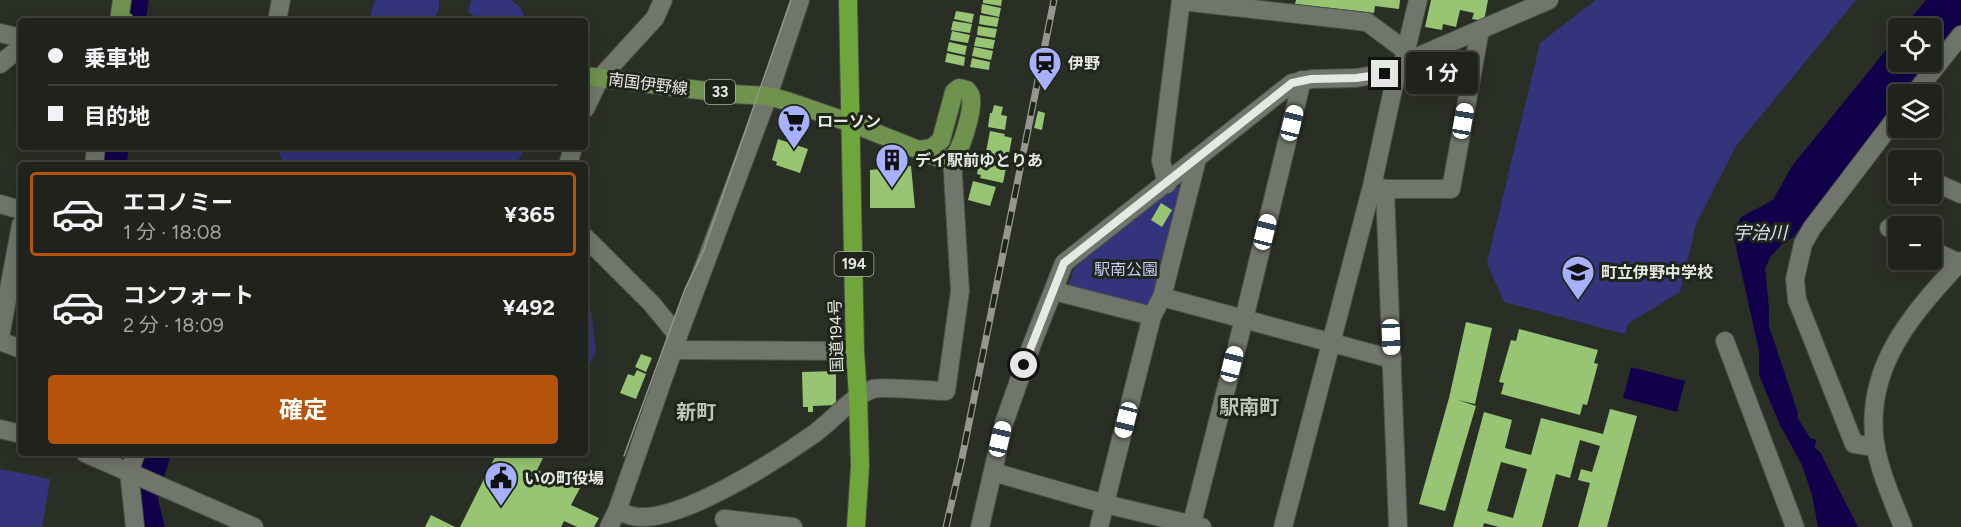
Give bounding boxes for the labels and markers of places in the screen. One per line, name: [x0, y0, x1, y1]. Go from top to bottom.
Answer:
station icon: 伊野: [1027, 45, 1063, 92]
place label: 伊野: [1067, 54, 1100, 73]
supermarket icon: ローソン: [776, 103, 812, 150]
place label: ローソン: [817, 112, 881, 131]
building icon: デイ駅前ゆとりあ: [874, 142, 910, 189]
place label: デイ駅前ゆとりあ: [915, 151, 1043, 170]
school or university icon: 町立伊野中学校: [1560, 254, 1596, 301]
place label: 町立伊野中学校: [1601, 263, 1713, 282]
public building icon: いの町役場: [483, 460, 519, 507]
place label: いの町役場: [524, 469, 604, 488]

